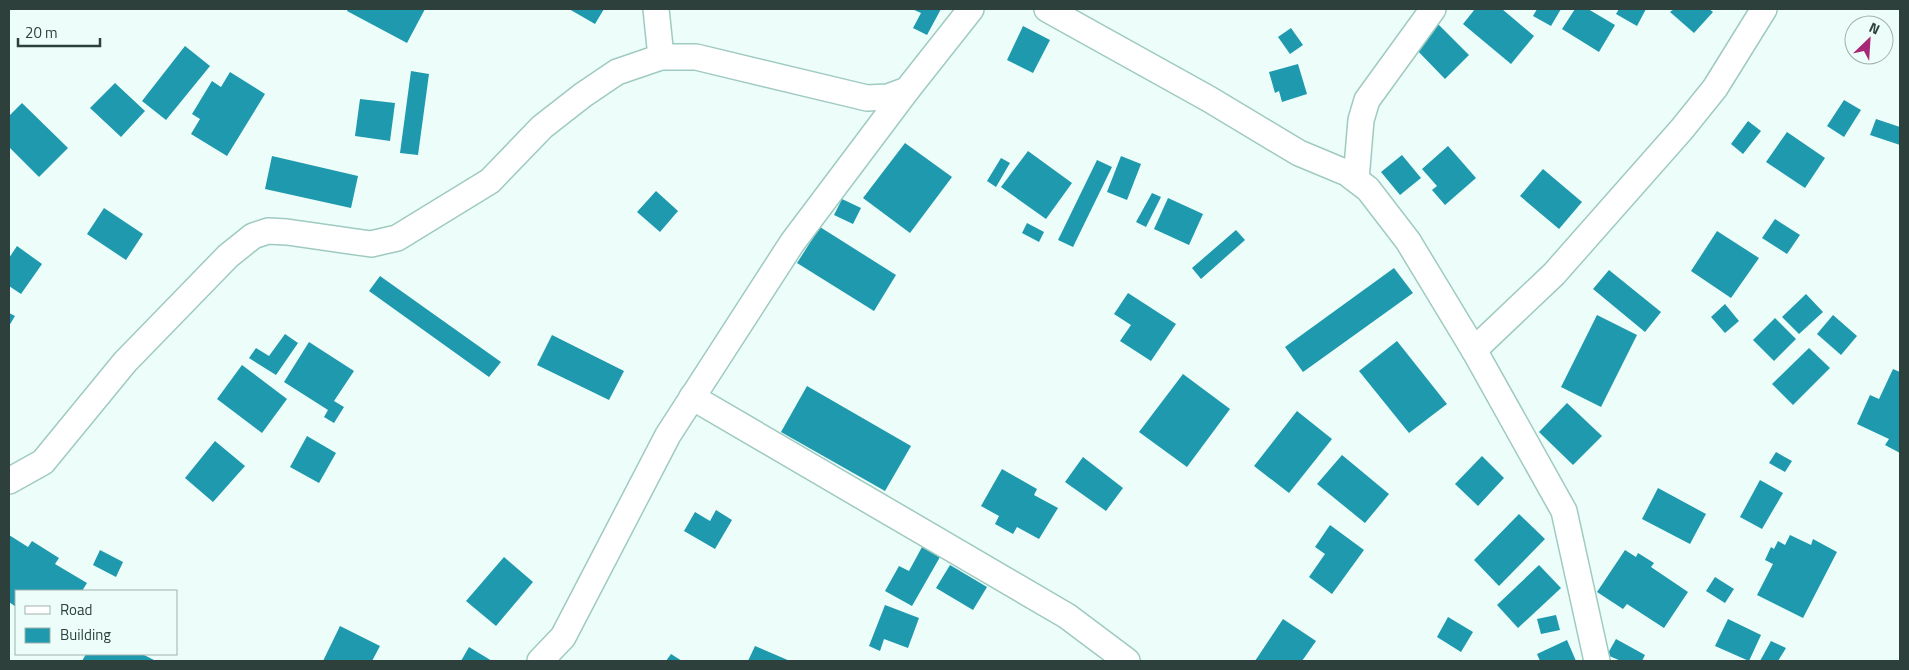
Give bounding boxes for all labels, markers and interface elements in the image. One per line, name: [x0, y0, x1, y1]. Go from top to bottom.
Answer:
scale bar: [18, 15, 100, 47]
north arrow: [1844, 15, 1894, 65]
text: N: [1866, 16, 1884, 39]
text: 20 m: [25, 21, 58, 44]
legend: [15, 590, 178, 655]
text: Road: [60, 598, 92, 621]
text: Building: [60, 623, 111, 646]

